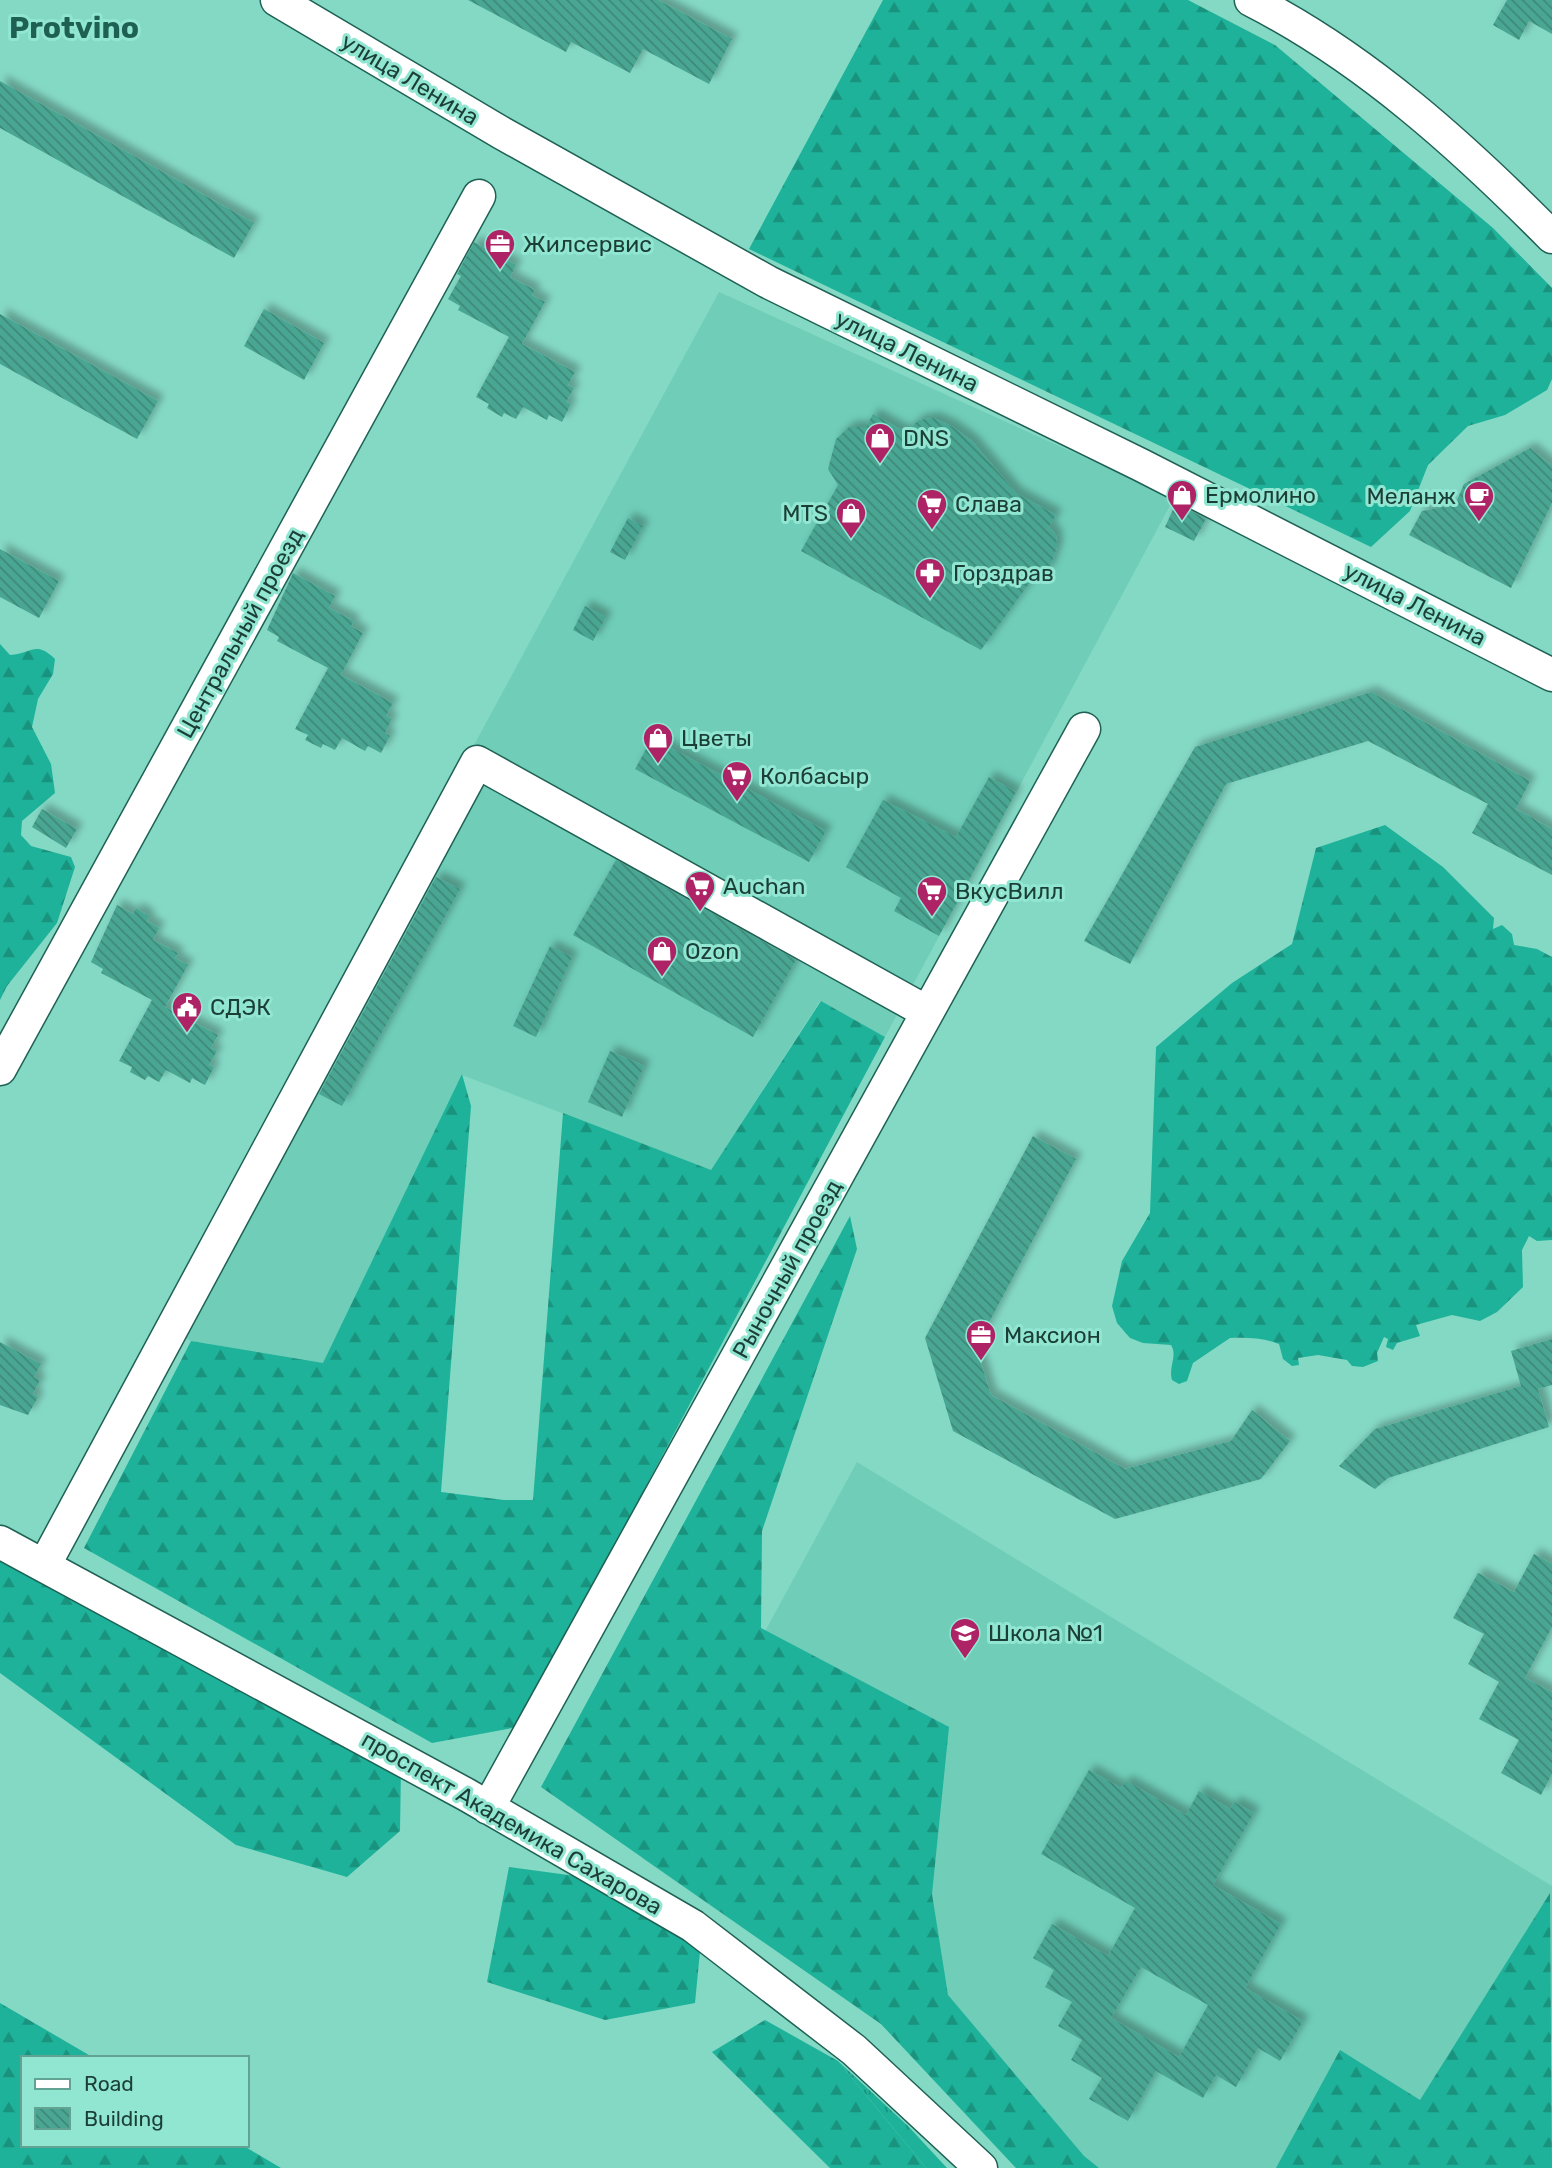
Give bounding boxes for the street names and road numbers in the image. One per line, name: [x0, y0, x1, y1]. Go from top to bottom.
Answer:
street label: улица Ленина: [336, 27, 484, 131]
street label: улица Ленина: [831, 304, 983, 398]
street label: Центральный проезд: [171, 523, 309, 743]
street label: улица Ленина: [1339, 556, 1491, 652]
street label: Рыночный проезд: [726, 1175, 848, 1363]
street label: проспект Академика Сахарова: [357, 1725, 667, 1921]

